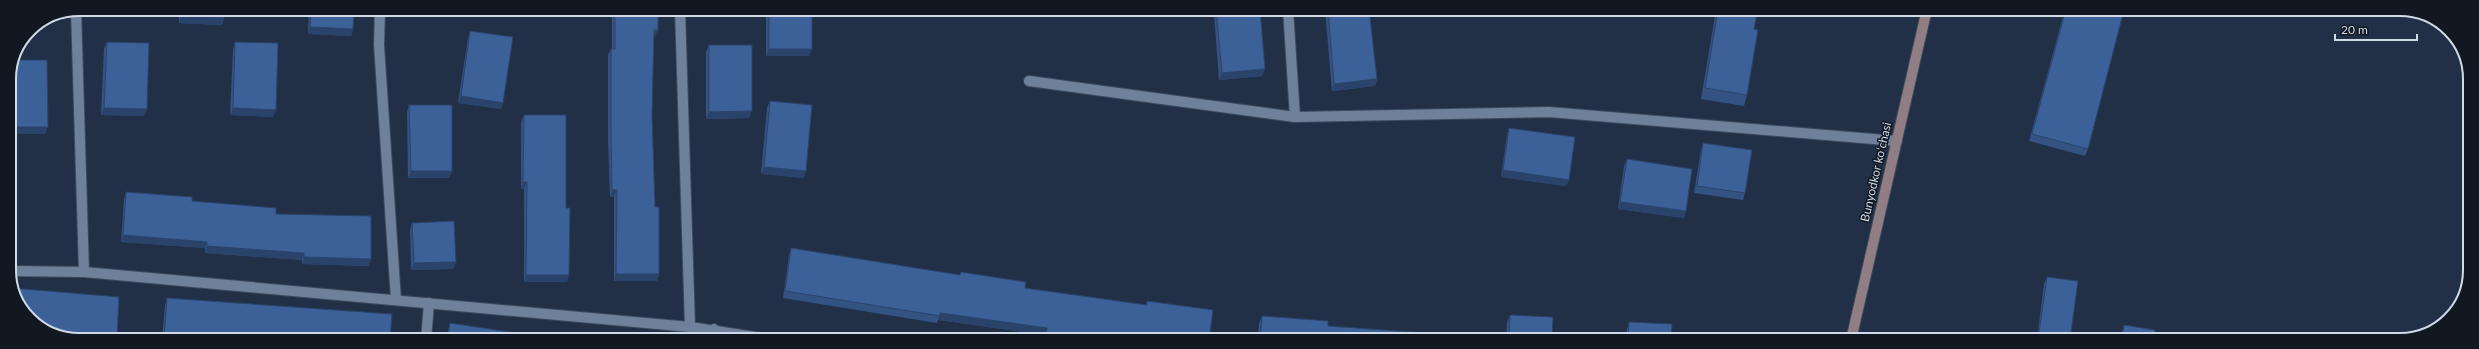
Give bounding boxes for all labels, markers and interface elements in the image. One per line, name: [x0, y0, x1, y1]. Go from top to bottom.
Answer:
scale bar: [2335, 16, 2417, 42]
text: 20 m: [2341, 22, 2368, 37]
street label: Bunyodkor koʻchasi: [1857, 121, 1894, 223]

